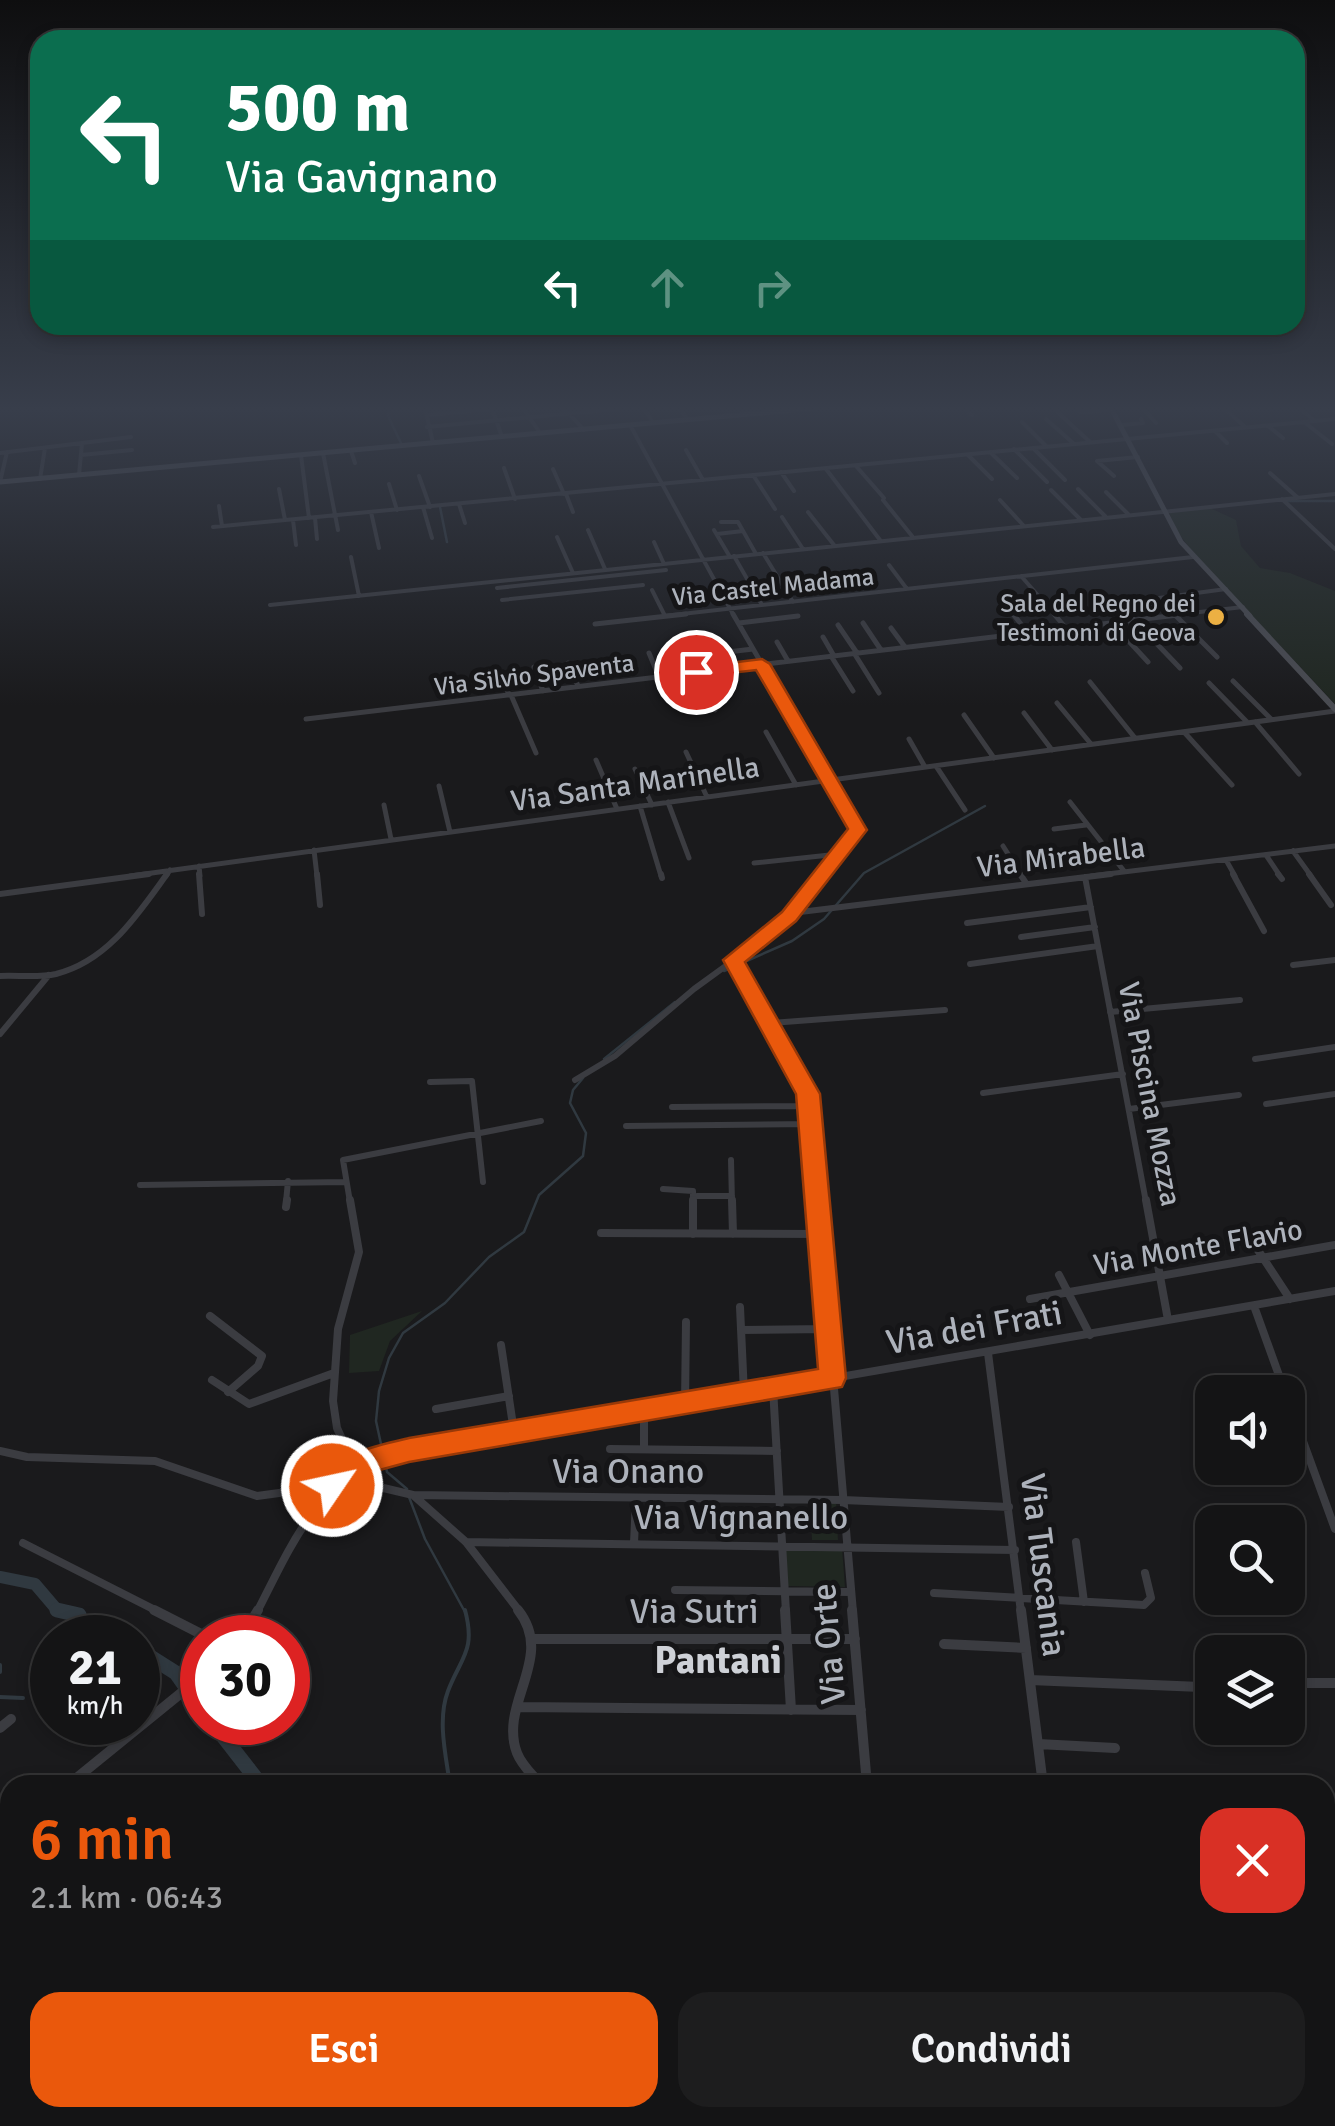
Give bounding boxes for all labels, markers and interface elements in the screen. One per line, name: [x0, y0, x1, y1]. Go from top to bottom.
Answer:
text: 500 m: [225, 64, 410, 150]
icon: left: [60, 70, 190, 200]
text: Via Gavignano: [225, 150, 498, 205]
icon: left: [535, 260, 590, 315]
icon: ahead: [640, 260, 695, 315]
icon: right: [745, 260, 800, 315]
street label: Via Castel Madama: [670, 560, 876, 613]
place label: Sala del Regno dei Testimoni di Geova: [997, 588, 1196, 648]
marker: Sala del Regno dei Testimoni di Geova: [1205, 606, 1227, 628]
pin: [654, 630, 739, 715]
icon: arrive: [669, 645, 724, 700]
street label: Via Silvio Spaventa: [432, 647, 636, 702]
street label: Via Santa Marinella: [508, 749, 762, 820]
street label: Via Mirabella: [975, 829, 1147, 886]
street label: Via Piscina Mozza: [1110, 979, 1189, 1209]
street label: Via Monte Flavio: [1091, 1211, 1305, 1284]
street label: Via dei Frati: [883, 1291, 1065, 1364]
map controls: [1195, 1375, 1305, 1745]
button: sound: [1195, 1375, 1305, 1485]
position arrow: [280, 1434, 384, 1538]
street label: Via Onano: [552, 1450, 704, 1493]
street label: Via Tuscania: [1011, 1471, 1076, 1659]
street label: Via Vignanello: [634, 1496, 848, 1539]
button: search: [1195, 1505, 1305, 1615]
street label: Via Orte: [802, 1582, 855, 1706]
street label: Via Sutri: [630, 1590, 758, 1633]
speed limit sign: 30: [180, 1615, 310, 1745]
button: layers: [1195, 1635, 1305, 1745]
text: 21: [68, 1637, 122, 1699]
district label: Pantani: [654, 1637, 782, 1684]
text: km/h: [67, 1690, 123, 1721]
text: 6 min: [30, 1803, 174, 1877]
button: close: [1200, 1808, 1305, 1913]
text: 2.1 km · 06:43: [30, 1878, 223, 1917]
button: Esci: [30, 1992, 658, 2107]
button: Condividi: [678, 1992, 1305, 2107]

